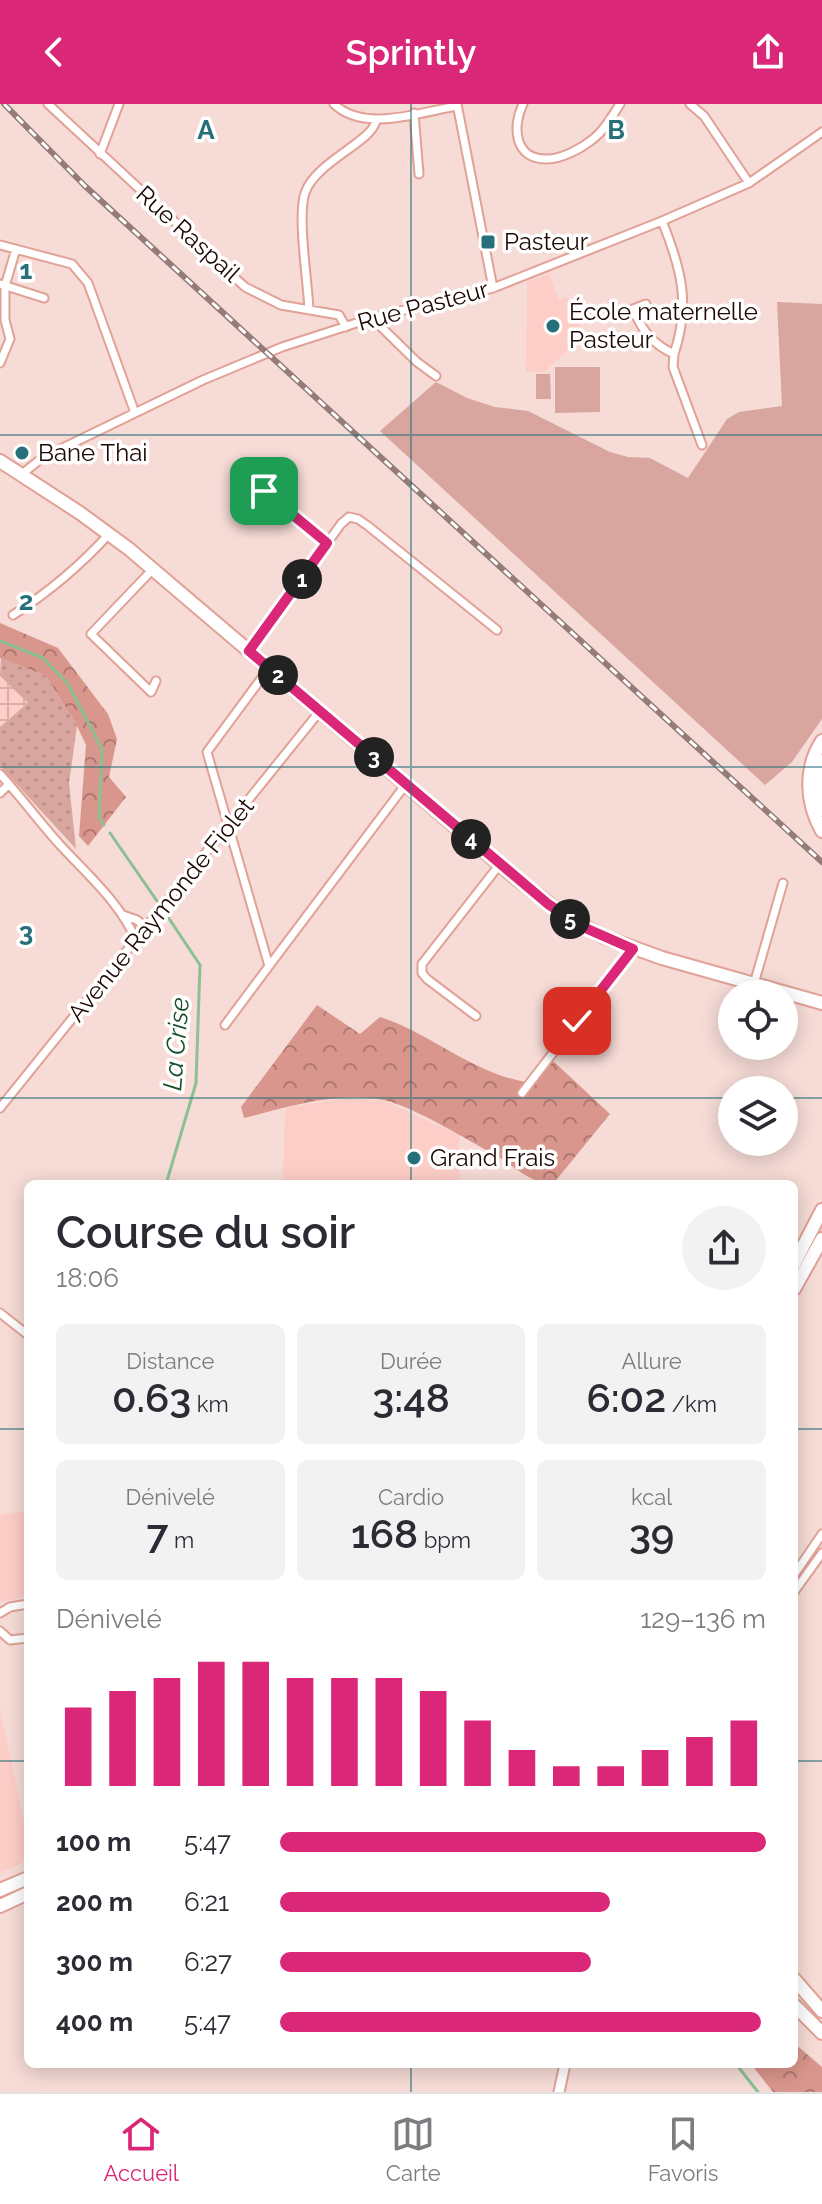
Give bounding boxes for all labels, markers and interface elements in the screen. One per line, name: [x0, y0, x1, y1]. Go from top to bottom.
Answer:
icon: back: [32, 30, 76, 74]
icon: share: [746, 30, 790, 74]
text: Sprintly: [345, 31, 477, 73]
text: A: [197, 115, 215, 145]
text: B: [607, 115, 625, 145]
street label: Rue Raspail: [130, 179, 247, 288]
place label: Pasteur: [504, 227, 589, 256]
marker: Pasteur: [479, 233, 497, 251]
text: 1: [20, 255, 33, 285]
street label: Rue Pasteur: [354, 274, 492, 337]
place label: École maternelle Pasteur: [569, 297, 758, 354]
marker: École maternelle Pasteur: [544, 317, 562, 335]
place label: Bane Thai: [38, 438, 148, 467]
marker: Bane Thai: [13, 444, 31, 462]
pin: [230, 457, 298, 525]
icon: arrive: [242, 469, 286, 513]
pin: 1: [282, 559, 322, 599]
text: 1: [297, 566, 307, 592]
text: 2: [19, 586, 33, 616]
pin: 2: [258, 655, 298, 695]
text: 2: [272, 662, 284, 688]
pin: 3: [354, 737, 394, 777]
text: 3: [368, 744, 380, 770]
street label: Avenue Raymonde Fiolet: [61, 792, 260, 1027]
pin: 4: [451, 819, 491, 859]
text: 4: [465, 826, 477, 852]
pin: 5: [550, 899, 590, 939]
text: 5: [564, 906, 576, 932]
text: 3: [19, 917, 33, 947]
map controls: [718, 980, 798, 1156]
button: locate: [718, 980, 798, 1060]
pin: [543, 987, 611, 1055]
water label: La Crise: [157, 996, 195, 1092]
icon: check: [555, 999, 599, 1043]
button: layers: [718, 1076, 798, 1156]
place label: Grand Frais: [430, 1143, 555, 1172]
marker: Grand Frais: [405, 1149, 423, 1167]
button: share: [682, 1206, 766, 1290]
text: Course du soir: [56, 1207, 355, 1258]
text: 18:06: [56, 1263, 119, 1293]
text: Distance: [126, 1348, 214, 1374]
text: Durée: [380, 1348, 442, 1374]
text: Allure: [622, 1348, 682, 1374]
text: 0.63: [112, 1374, 191, 1421]
text: 3:48: [372, 1374, 450, 1421]
text: 6:02: [586, 1374, 666, 1421]
text: km: [191, 1391, 229, 1417]
text: /km: [666, 1391, 717, 1417]
text: Dénivelé: [126, 1484, 215, 1510]
text: Cardio: [378, 1484, 444, 1510]
text: kcal: [631, 1484, 672, 1510]
text: 7: [146, 1510, 168, 1557]
text: 168: [351, 1510, 418, 1557]
text: 39: [629, 1510, 674, 1557]
text: m: [168, 1527, 194, 1553]
text: bpm: [418, 1527, 471, 1553]
text: Dénivelé: [56, 1604, 162, 1634]
text: 129–136 m: [640, 1604, 766, 1634]
text: 100 m: [56, 1827, 131, 1857]
text: 5:47: [184, 1827, 231, 1857]
text: 200 m: [56, 1887, 133, 1917]
text: 6:21: [184, 1887, 229, 1917]
text: 300 m: [56, 1947, 133, 1977]
text: 6:27: [184, 1947, 232, 1977]
text: 400 m: [56, 2007, 133, 2037]
text: 5:47: [184, 2007, 231, 2037]
tab: Accueil: [104, 2112, 179, 2186]
tab: Carte: [386, 2112, 441, 2186]
tab: Favoris: [648, 2112, 718, 2186]

